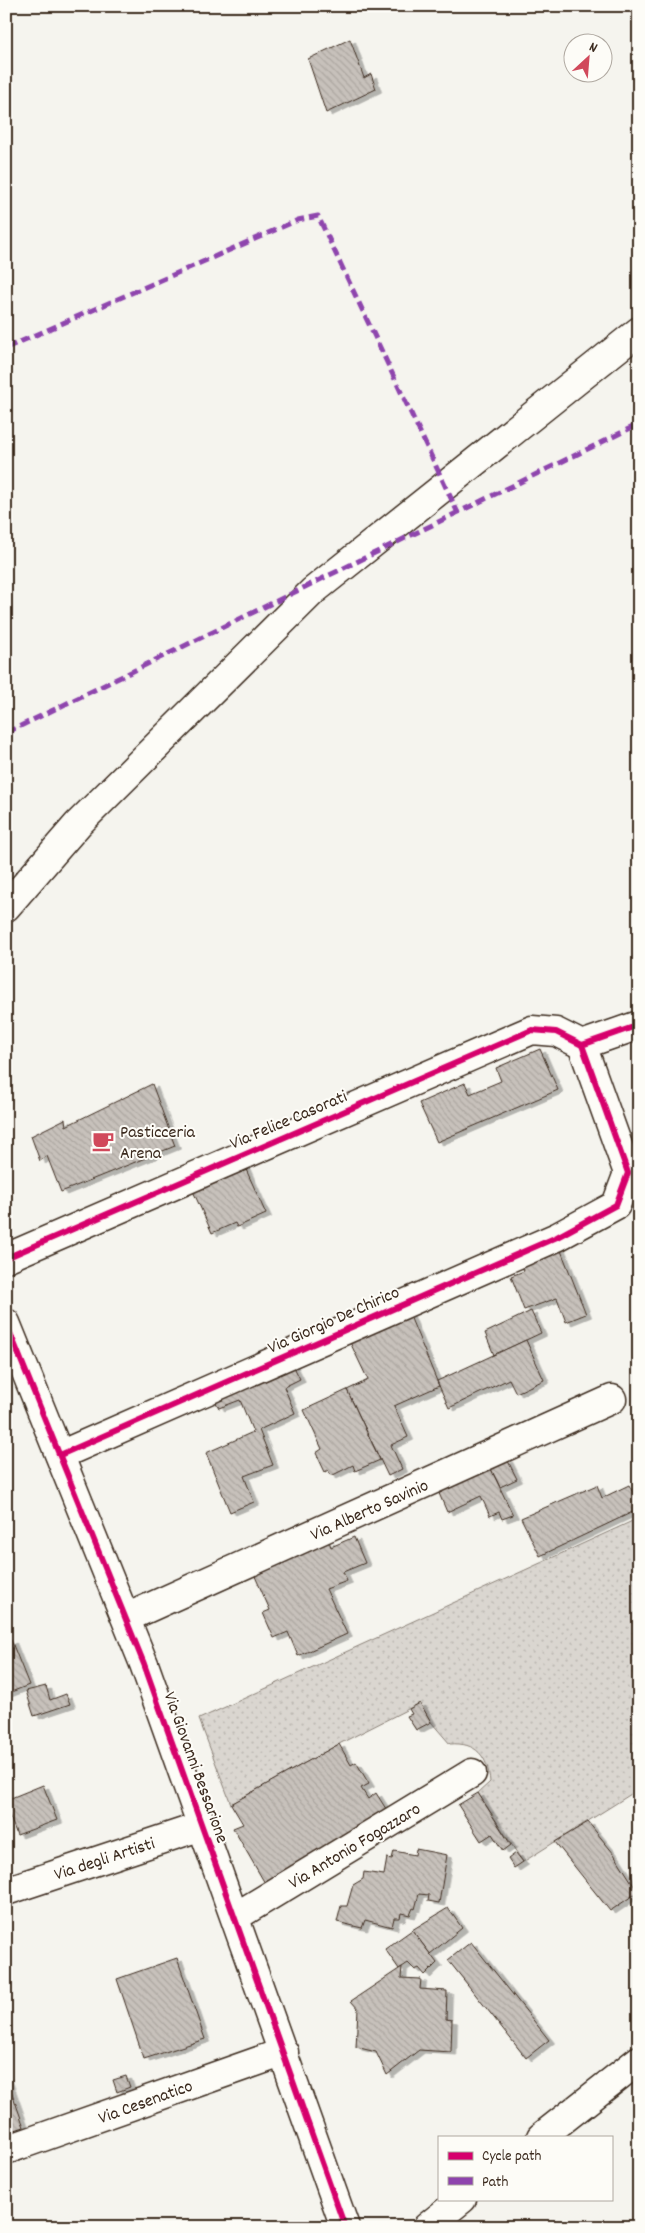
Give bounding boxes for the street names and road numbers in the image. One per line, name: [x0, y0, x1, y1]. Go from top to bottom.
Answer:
street label: Via Felice Casorati: [226, 1085, 352, 1157]
street label: Via Giorgio De Chirico: [264, 1281, 404, 1362]
street label: Via Alberto Savinio: [307, 1474, 433, 1548]
street label: Via Giovanni Bessarione: [156, 1689, 234, 1847]
street label: Via Antonio Fogazzaro: [284, 1798, 426, 1897]
street label: Via degli Artisti: [51, 1832, 158, 1888]
street label: Via Cesenatico: [95, 2075, 197, 2132]

